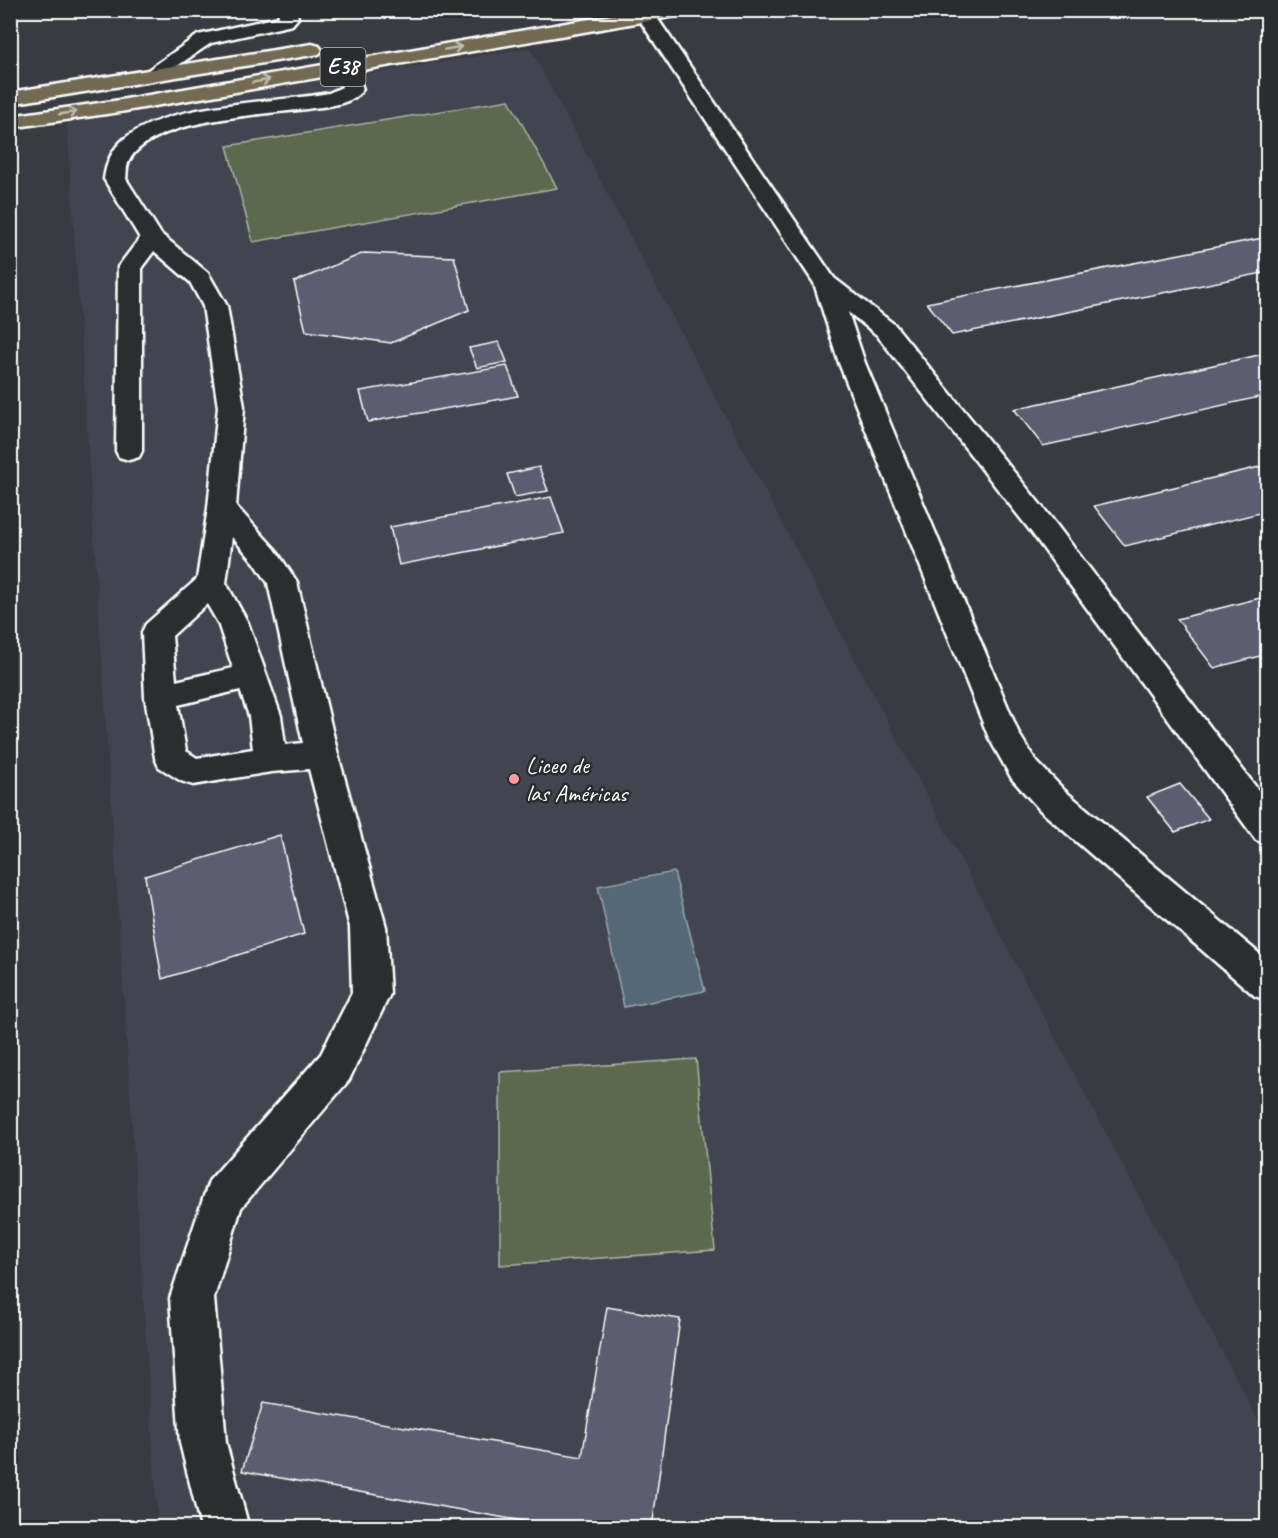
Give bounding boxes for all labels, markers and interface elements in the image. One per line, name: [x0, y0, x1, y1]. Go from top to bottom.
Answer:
one-way arrow: [443, 43, 462, 54]
road number: E38: [320, 48, 366, 86]
one-way arrow: [250, 76, 270, 87]
one-way arrow: [58, 108, 78, 119]
place label: Liceo de las Américas: [526, 750, 629, 808]
marker: Liceo de las Américas: [507, 772, 521, 786]

